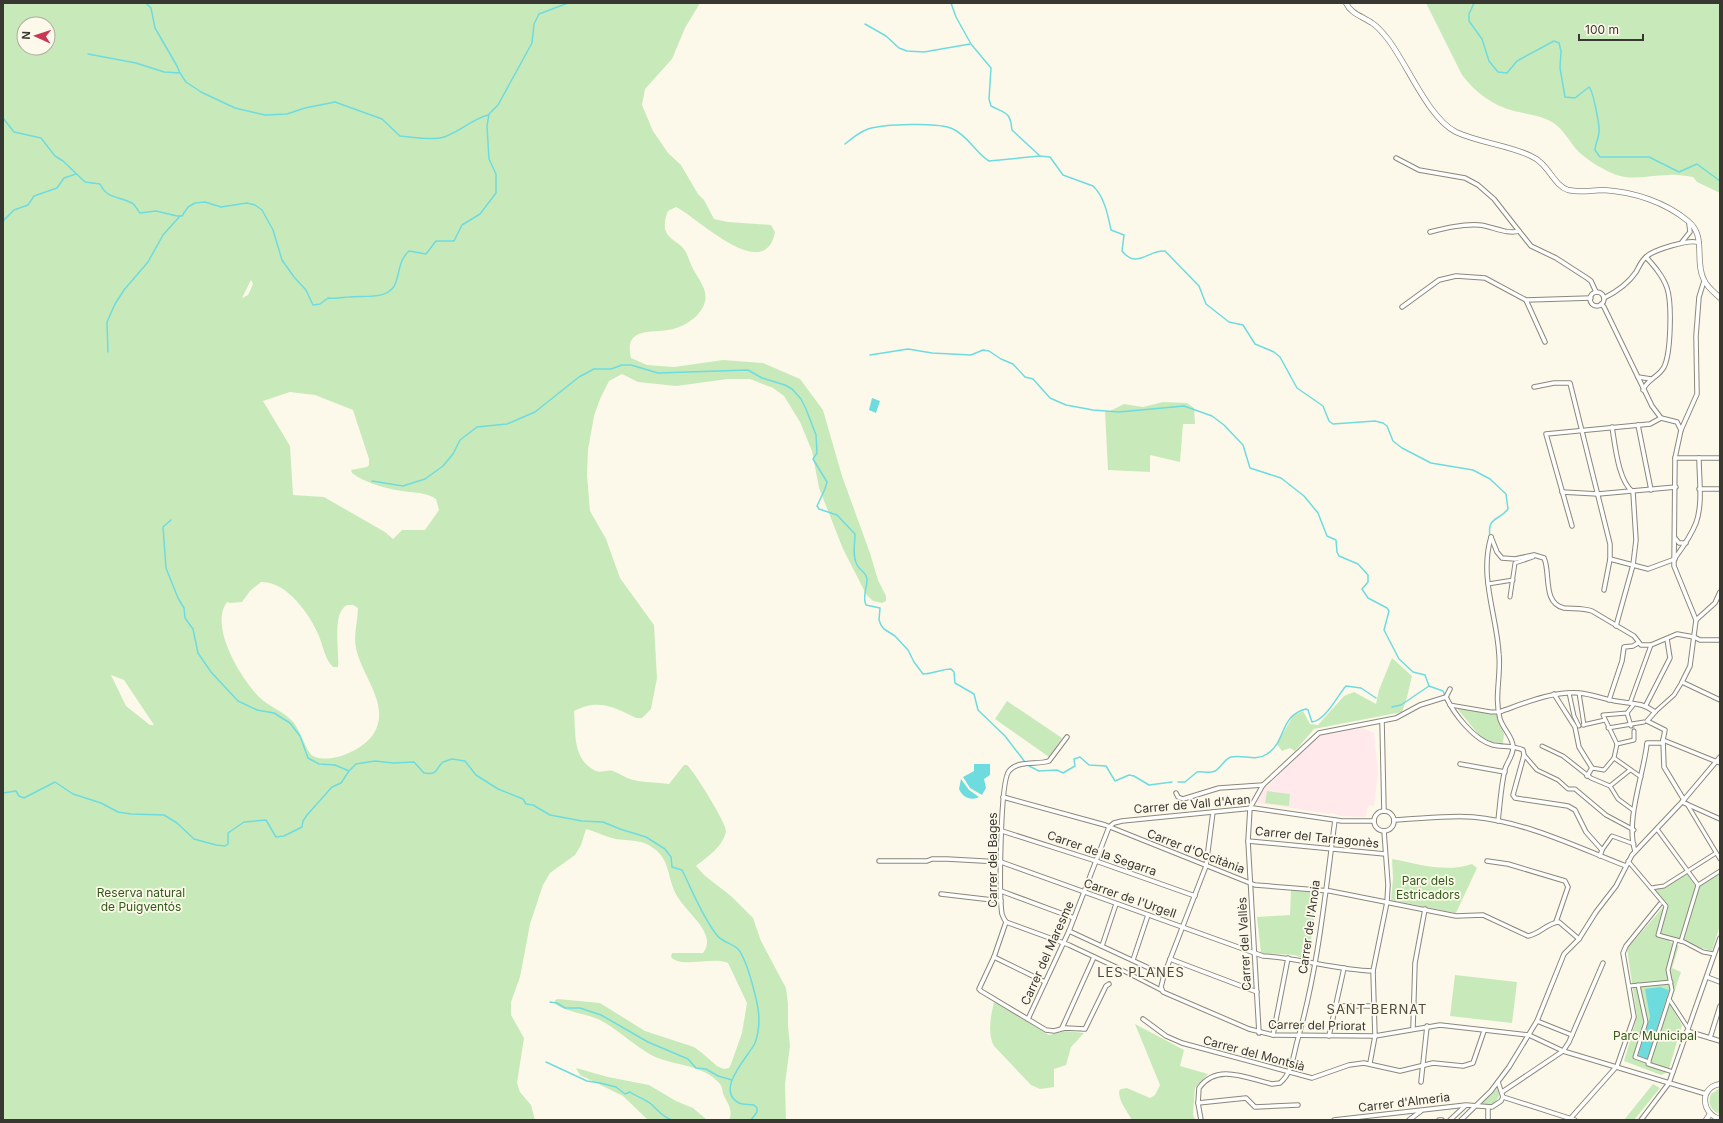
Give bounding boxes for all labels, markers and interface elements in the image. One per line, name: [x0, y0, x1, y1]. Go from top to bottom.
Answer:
north arrow: [16, 16, 56, 56]
scale bar: [1579, 16, 1643, 42]
text: 100 m: [1585, 22, 1619, 37]
text: N: [19, 31, 33, 40]
street label: Carrer de Vall d'Aran: [1133, 791, 1251, 817]
street label: Carrer del Bages: [985, 812, 1000, 908]
street label: Carrer del Tarragonès: [1254, 823, 1380, 851]
street label: Carrer d'Occitània: [1145, 825, 1247, 877]
street label: Carrer de la Segarra: [1045, 827, 1159, 879]
park label: Parc dels Estricadors: [1396, 873, 1460, 902]
street label: Carrer de l'Urgell: [1082, 875, 1178, 921]
street label: Carrer de l'Anoia: [1295, 879, 1323, 975]
park label: Reserva natural de Puigventós: [97, 885, 185, 914]
street label: Carrer del Vallès: [1234, 897, 1254, 991]
street label: Carrer del Maresme: [1017, 898, 1077, 1008]
district label: LES PLANES: [1097, 964, 1185, 980]
district label: SANT BERNAT: [1327, 1001, 1427, 1017]
street label: Carrer del Priorat: [1268, 1017, 1366, 1033]
park label: Parc Municipal: [1613, 1028, 1697, 1043]
street label: Carrer del Montsià: [1201, 1032, 1307, 1074]
street label: Carrer d'Almeria: [1357, 1089, 1451, 1115]

